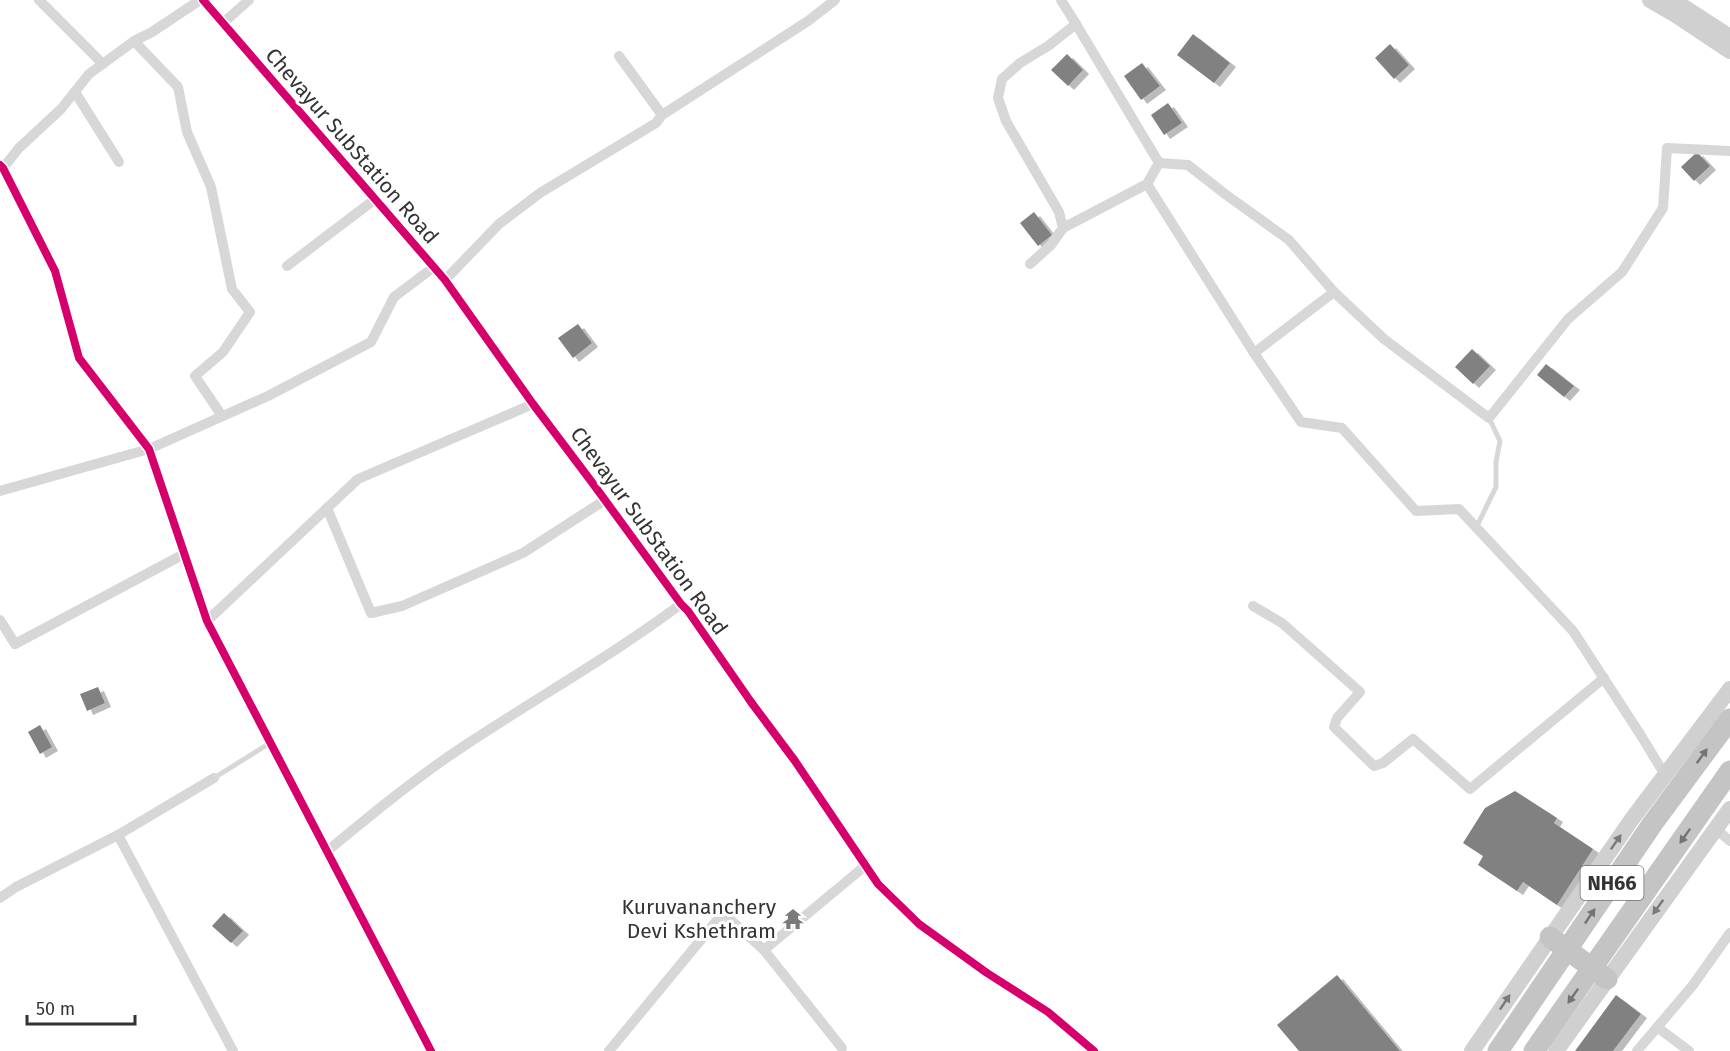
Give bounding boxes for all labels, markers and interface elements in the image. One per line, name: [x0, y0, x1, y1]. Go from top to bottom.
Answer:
street label: Chevayur SubStation Road: [260, 43, 444, 249]
street label: Chevayur SubStation Road: [565, 422, 733, 640]
one-way arrow: [1696, 749, 1708, 764]
one-way arrow: [1679, 827, 1691, 843]
one-way arrow: [1610, 835, 1622, 851]
road number: NH66: [1580, 866, 1644, 900]
place label: Kuruvananchery Devi Kshethram: [622, 894, 777, 944]
one-way arrow: [1653, 899, 1665, 914]
temple icon: Kuruvananchery Devi Kshethram: [781, 907, 805, 931]
one-way arrow: [1584, 908, 1596, 924]
one-way arrow: [1567, 987, 1579, 1003]
scale bar: [27, 988, 135, 1026]
one-way arrow: [1499, 994, 1510, 1011]
text: 50 m: [36, 998, 75, 1020]

